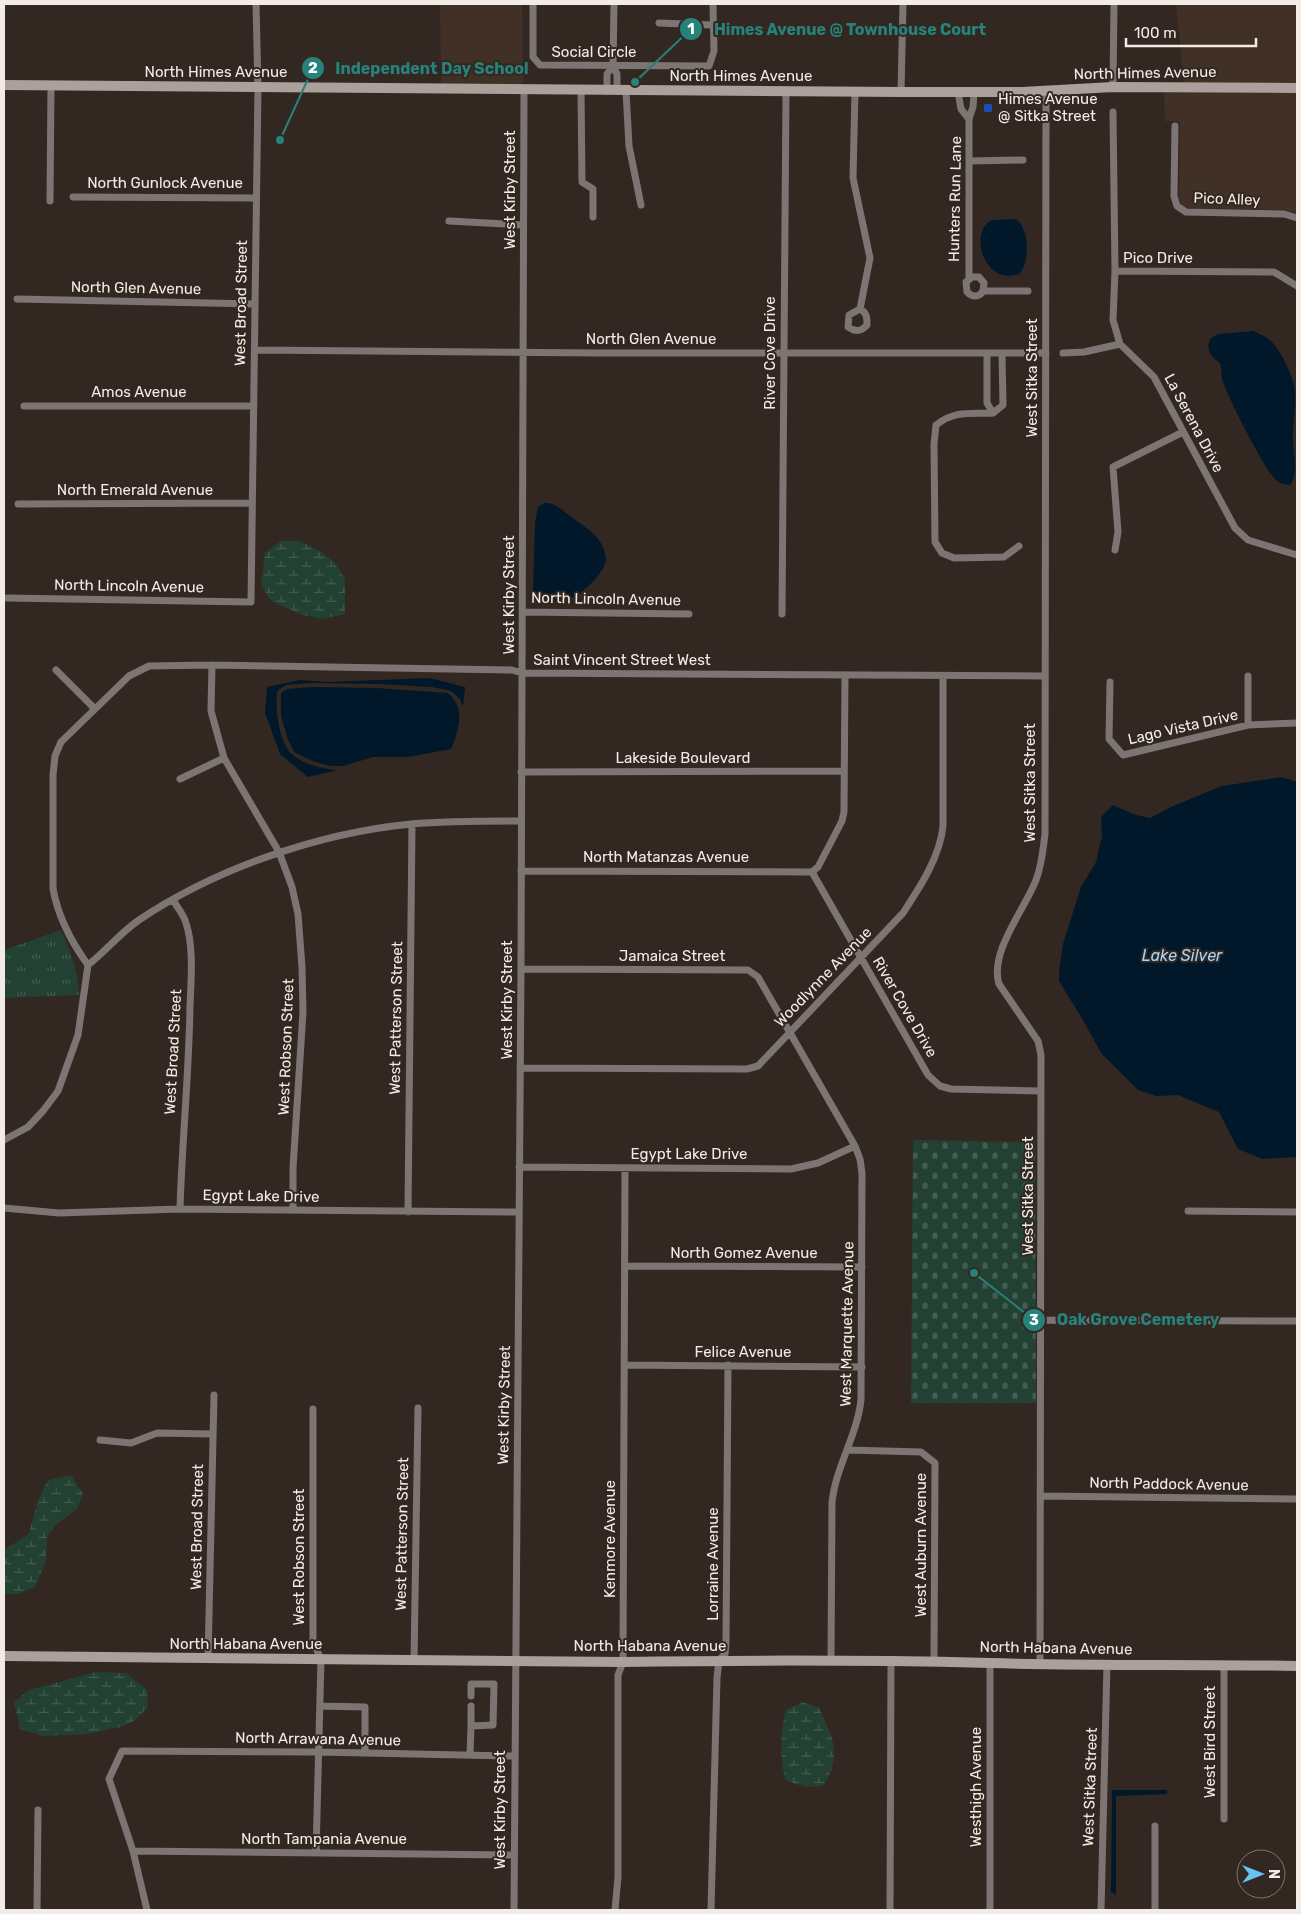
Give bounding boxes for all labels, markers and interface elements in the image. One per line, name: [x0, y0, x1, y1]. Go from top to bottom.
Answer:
callout: Himes Avenue @ Townhouse Court: [678, 14, 996, 45]
scale bar: [1126, 15, 1256, 47]
text: 1: [687, 20, 695, 38]
text: Himes Avenue @ Townhouse Court: [714, 20, 987, 39]
text: 100 m: [1134, 24, 1176, 42]
street label: Social Circle: [552, 43, 636, 61]
callout: Independent Day School: [300, 53, 539, 84]
text: 2: [308, 59, 318, 77]
text: Independent Day School: [335, 59, 529, 78]
street label: North Himes Avenue: [145, 63, 287, 81]
street label: North Himes Avenue: [1073, 63, 1217, 83]
street label: North Himes Avenue: [670, 67, 812, 85]
place label: Himes Avenue @ Sitka Street: [998, 90, 1098, 125]
marker: Himes Avenue @ Sitka Street: [982, 102, 994, 114]
street label: West Kirby Street: [501, 130, 519, 250]
street label: Hunters Run Lane: [945, 136, 965, 262]
street label: North Gunlock Avenue: [87, 174, 243, 192]
street label: Pico Alley: [1193, 189, 1261, 209]
street label: West Broad Street: [231, 240, 251, 366]
street label: Pico Drive: [1123, 249, 1193, 267]
street label: North Glen Avenue: [71, 278, 201, 298]
street label: River Cove Drive: [761, 296, 779, 410]
street label: West Sitka Street: [1023, 318, 1041, 438]
street label: North Glen Avenue: [586, 330, 716, 348]
street label: La Serena Drive: [1160, 371, 1228, 475]
street label: Amos Avenue: [91, 383, 187, 401]
street label: North Emerald Avenue: [57, 481, 213, 499]
street label: West Kirby Street: [500, 535, 518, 655]
street label: North Lincoln Avenue: [54, 576, 204, 596]
street label: North Lincoln Avenue: [531, 589, 681, 609]
street label: Saint Vincent Street West: [533, 651, 711, 669]
street label: Lago Vista Drive: [1126, 706, 1240, 748]
street label: West Sitka Street: [1021, 723, 1039, 843]
street label: Lakeside Boulevard: [616, 749, 750, 767]
street label: North Matanzas Avenue: [583, 848, 749, 866]
street label: Woodlynne Avenue: [771, 923, 875, 1031]
street label: West Kirby Street: [498, 940, 516, 1060]
street label: West Patterson Street: [386, 941, 406, 1095]
water label: Lake Silver: [1142, 946, 1223, 965]
street label: Jamaica Street: [619, 947, 725, 965]
street label: River Cove Drive: [869, 953, 941, 1061]
street label: West Robson Street: [275, 978, 297, 1116]
street label: West Broad Street: [161, 989, 185, 1115]
street label: West Sitka Street: [1019, 1136, 1037, 1256]
street label: Egypt Lake Drive: [631, 1145, 747, 1163]
street label: Egypt Lake Drive: [202, 1186, 320, 1206]
street label: West Marquette Avenue: [837, 1241, 857, 1407]
street label: North Gomez Avenue: [670, 1244, 818, 1262]
callout: Oak Grove Cemetery: [1022, 1304, 1229, 1335]
text: Oak Grove Cemetery: [1057, 1310, 1220, 1329]
text: 3: [1029, 1311, 1039, 1329]
street label: Felice Avenue: [695, 1343, 791, 1361]
street label: West Kirby Street: [494, 1345, 514, 1465]
street label: West Patterson Street: [392, 1457, 412, 1611]
street label: West Broad Street: [187, 1464, 207, 1590]
street label: West Auburn Avenue: [912, 1473, 930, 1617]
street label: North Paddock Avenue: [1089, 1474, 1249, 1494]
street label: Kenmore Avenue: [601, 1480, 619, 1598]
street label: West Robson Street: [290, 1488, 308, 1625]
street label: Lorraine Avenue: [704, 1507, 722, 1621]
street label: North Habana Avenue: [170, 1635, 322, 1653]
street label: North Habana Avenue: [574, 1637, 726, 1655]
street label: North Habana Avenue: [979, 1638, 1133, 1658]
street label: West Bird Street: [1201, 1686, 1219, 1798]
street label: Westhigh Avenue: [967, 1727, 985, 1847]
street label: West Sitka Street: [1079, 1727, 1101, 1847]
street label: North Arrawana Avenue: [235, 1729, 401, 1749]
street label: West Kirby Street: [491, 1750, 509, 1870]
street label: North Tampania Avenue: [241, 1830, 407, 1848]
north arrow: [1236, 1849, 1286, 1899]
text: N: [1265, 1869, 1282, 1879]

